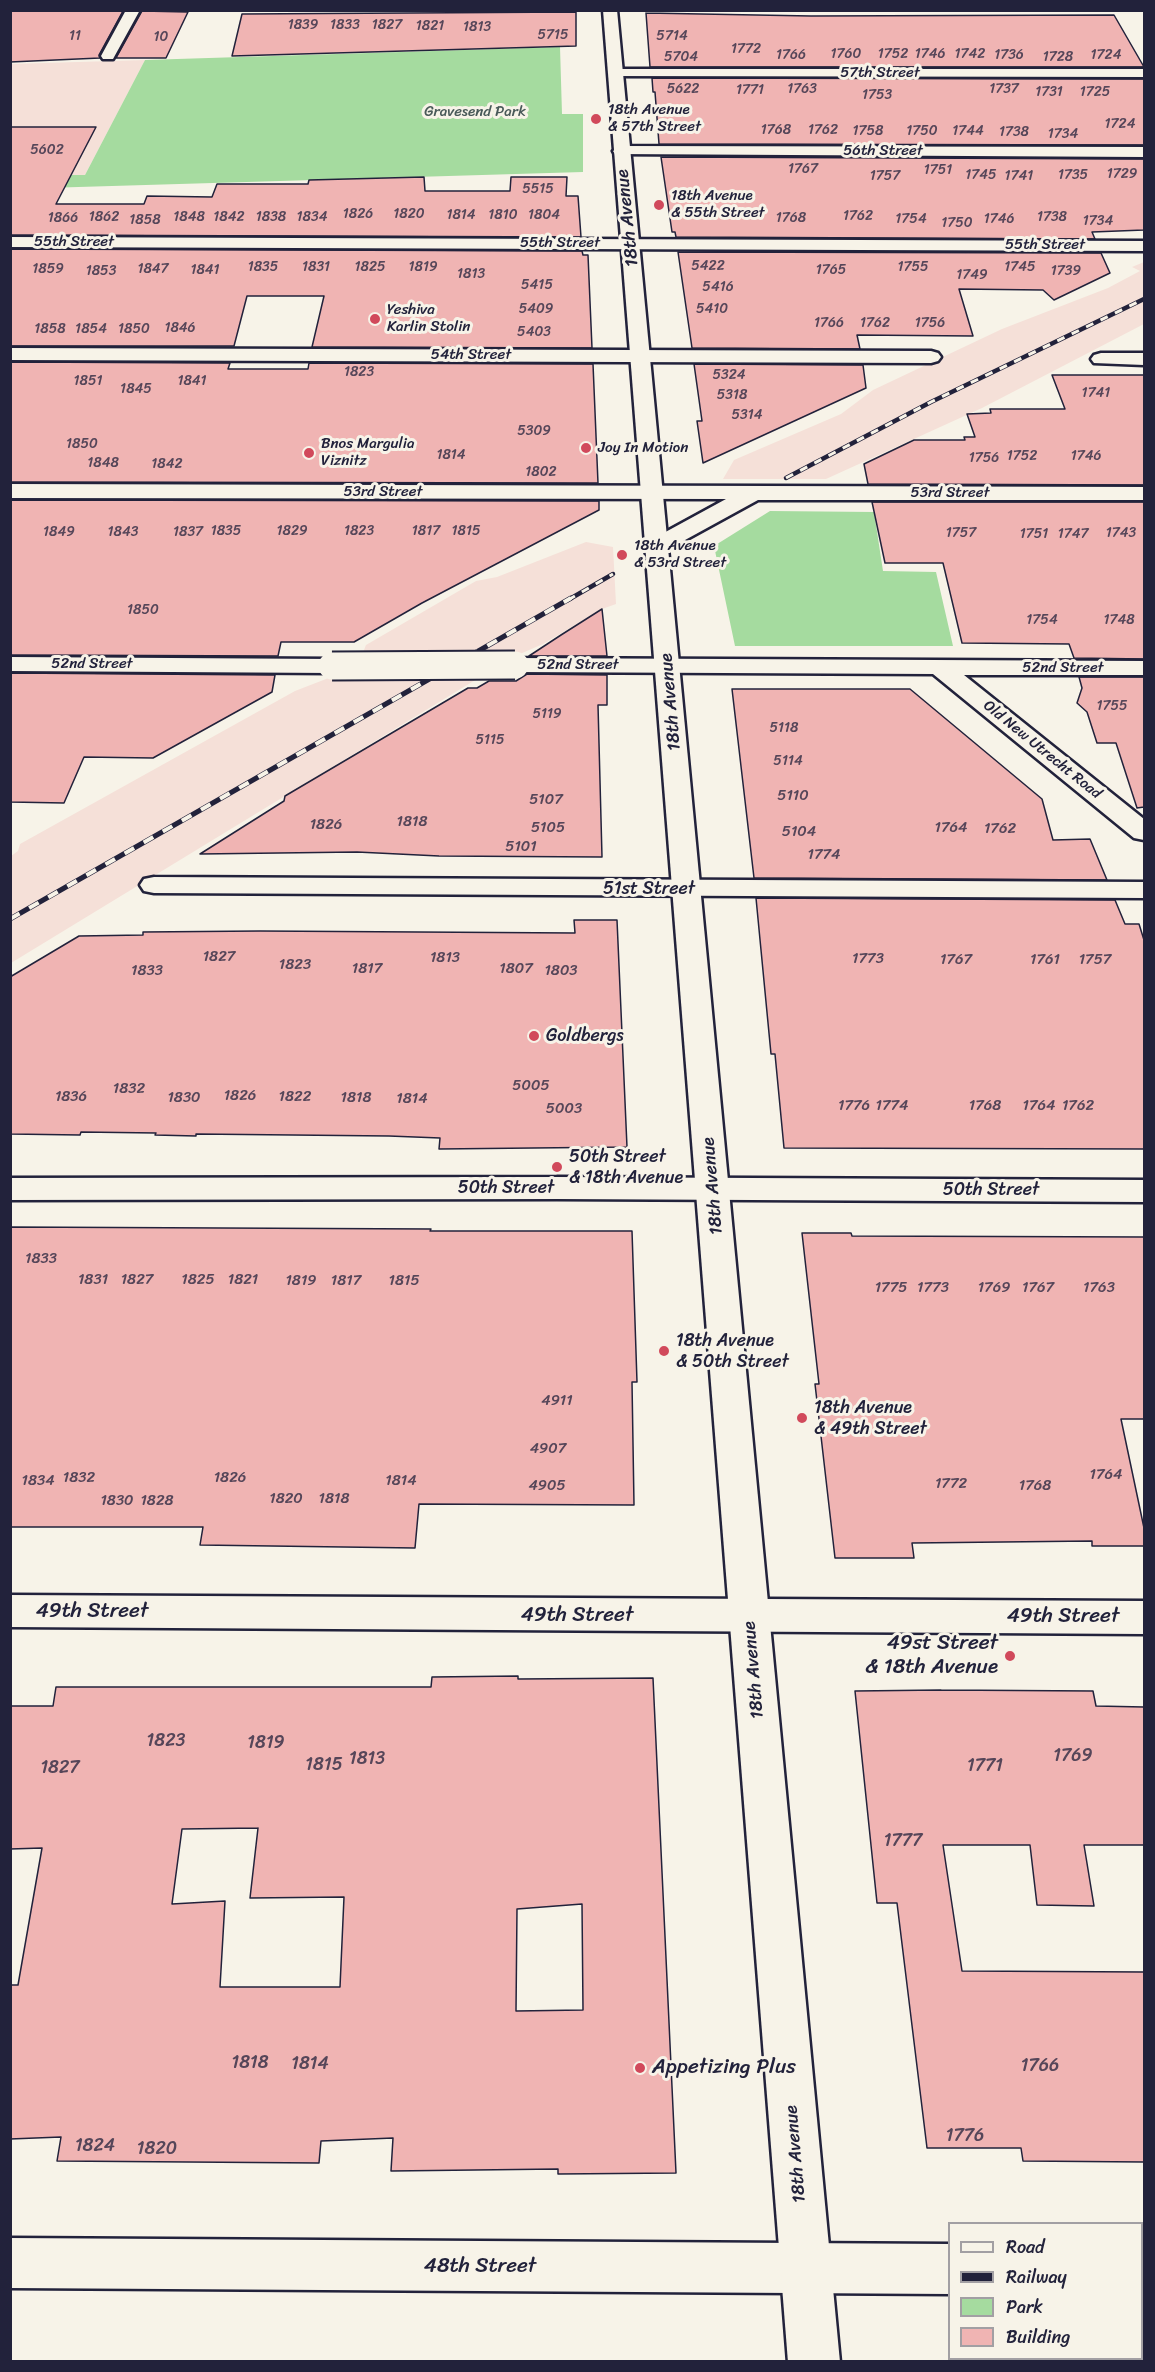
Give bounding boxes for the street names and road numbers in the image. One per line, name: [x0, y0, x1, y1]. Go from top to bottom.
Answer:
street label: 57th Street: [840, 64, 920, 82]
street label: 56th Street: [843, 142, 923, 160]
street label: 18th Avenue: [612, 168, 644, 268]
street label: 55th Street: [34, 233, 114, 251]
street label: 55th Street: [520, 234, 600, 252]
street label: 55th Street: [1005, 236, 1085, 254]
street label: 54th Street: [431, 346, 511, 364]
street label: 53rd Street: [344, 483, 422, 501]
street label: 53rd Street: [911, 484, 989, 502]
street label: 18th Avenue: [656, 652, 686, 752]
street label: 52nd Street: [51, 655, 133, 673]
street label: 52nd Street: [537, 656, 619, 674]
street label: 52nd Street: [1022, 659, 1104, 677]
street label: Old New Utrecht Road: [979, 697, 1105, 803]
street label: 51st Street: [603, 878, 695, 900]
street label: 18th Avenue: [698, 1136, 728, 1236]
street label: 50th Street: [458, 1177, 554, 1199]
street label: 50th Street: [943, 1179, 1039, 1201]
street label: 49th Street: [36, 1599, 148, 1625]
street label: 49th Street: [521, 1603, 633, 1629]
street label: 49th Street: [1007, 1604, 1119, 1630]
street label: 18th Avenue: [739, 1620, 769, 1720]
street label: 18th Avenue: [781, 2104, 811, 2204]
street label: 48th Street: [424, 2254, 536, 2280]

